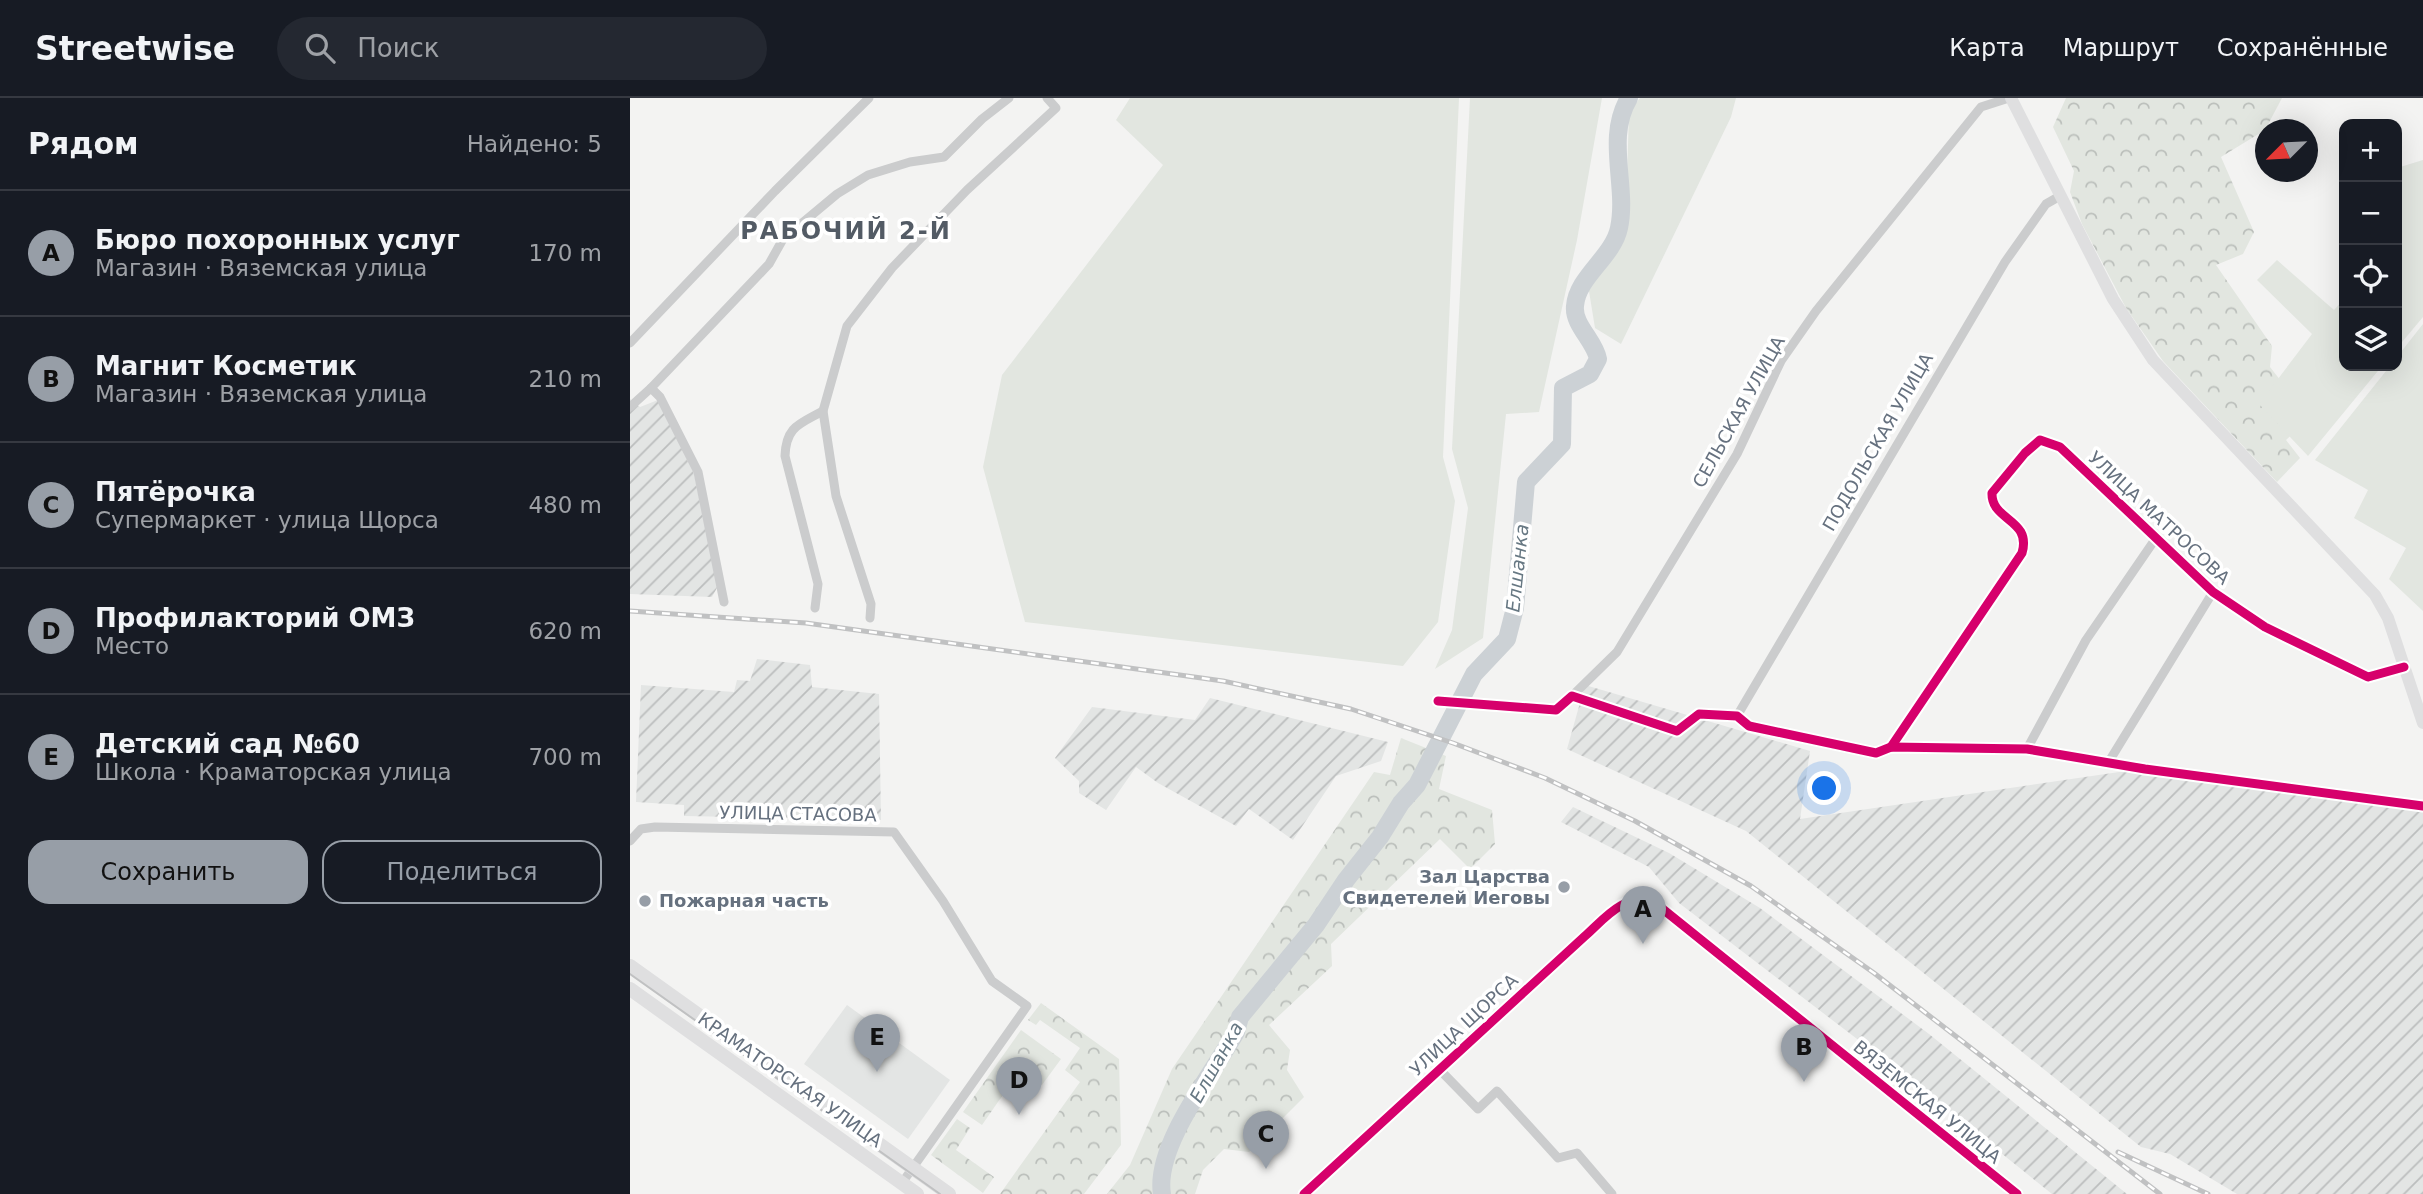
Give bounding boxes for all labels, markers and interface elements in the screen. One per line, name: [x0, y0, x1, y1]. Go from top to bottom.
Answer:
search box: [277, 17, 767, 80]
text: Streetwise: [35, 29, 235, 68]
icon: search: [301, 29, 339, 67]
text: Поиск: [357, 33, 440, 63]
text: Карта: [1949, 34, 2025, 62]
text: Маршрут: [2063, 34, 2179, 62]
text: Сохранённые: [2217, 34, 2388, 62]
north arrow: [2255, 119, 2318, 182]
map controls: [2339, 119, 2402, 371]
button: +: [2339, 119, 2402, 182]
text: Рядом: [28, 126, 139, 161]
text: Найдено: 5: [467, 131, 602, 157]
button: −: [2339, 182, 2402, 245]
district label: РАБОЧИЙ 2‑Й: [740, 216, 952, 245]
text: Бюро похоронных услуг: [95, 225, 460, 255]
text: A: [42, 240, 60, 266]
text: 170 m: [528, 240, 602, 266]
button: locate: [2339, 245, 2402, 308]
text: Магазин · Вяземская улица: [95, 255, 427, 281]
button: layers: [2339, 308, 2402, 371]
street label: СЕЛЬСКАЯ УЛИЦА: [1688, 332, 1789, 491]
street label: ПОДОЛЬСКАЯ УЛИЦА: [1818, 348, 1937, 534]
text: Магнит Косметик: [95, 351, 357, 381]
text: B: [42, 366, 60, 392]
text: 210 m: [528, 366, 602, 392]
text: Магазин · Вяземская улица: [95, 381, 427, 407]
street label: УЛИЦА МАТРОСОВА: [2084, 447, 2235, 589]
text: Пятёрочка: [95, 477, 256, 507]
text: C: [43, 492, 59, 518]
text: 480 m: [528, 492, 602, 518]
text: Супермаркет · улица Щорса: [95, 507, 439, 533]
water label: Елшанка: [1501, 523, 1533, 613]
text: Профилакторий ОМЗ: [95, 603, 415, 633]
text: D: [41, 618, 61, 644]
text: 620 m: [528, 618, 602, 644]
text: Место: [95, 633, 169, 659]
text: Детский сад №60: [95, 729, 360, 759]
text: E: [43, 744, 59, 770]
text: 700 m: [528, 744, 602, 770]
text: Школа · Краматорская улица: [95, 759, 452, 785]
your location: [1807, 771, 1841, 805]
street label: УЛИЦА СТАСОВА: [719, 802, 877, 825]
button: Сохранить: [28, 840, 308, 904]
button: Поделиться: [322, 840, 602, 904]
place label: Зал Царства Свидетелей Иеговы: [1342, 866, 1550, 908]
marker: Зал Царства Свидетелей Иеговы: [1556, 879, 1572, 895]
pin: A: [1620, 886, 1666, 944]
place label: Пожарная часть: [659, 890, 829, 911]
marker: Пожарная часть: [637, 893, 653, 909]
street label: УЛИЦА ЩОРСА: [1405, 969, 1522, 1080]
street label: КРАМАТОРСКАЯ УЛИЦА: [694, 1008, 887, 1152]
pin: E: [854, 1014, 900, 1072]
water label: Елшанка: [1185, 1018, 1247, 1106]
pin: B: [1781, 1024, 1827, 1082]
street label: ВЯЗЕМСКАЯ УЛИЦА: [1849, 1036, 2006, 1168]
pin: D: [996, 1057, 1042, 1115]
pin: C: [1243, 1111, 1289, 1169]

